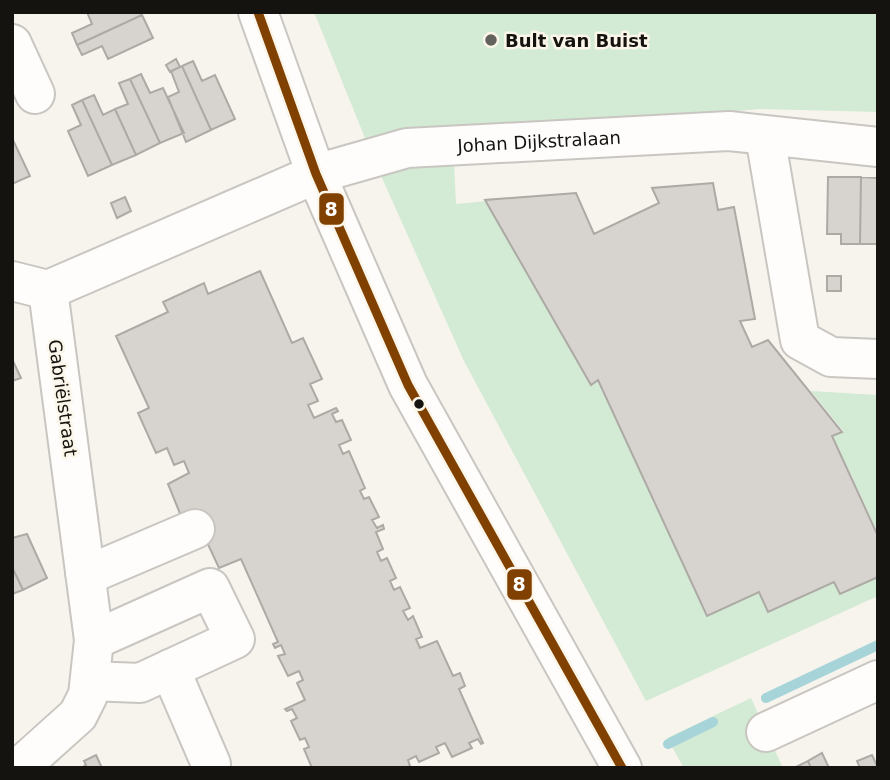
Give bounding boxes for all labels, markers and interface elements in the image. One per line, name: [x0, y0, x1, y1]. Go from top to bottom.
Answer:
place label: Bult van Buist: [505, 30, 648, 51]
marker: Bult van Buist: [483, 32, 499, 48]
street label: Johan Dijkstralaan: [456, 126, 621, 156]
line badge: 8: [318, 192, 345, 226]
text: 8: [324, 198, 338, 220]
street label: Gabriëlstraat: [44, 338, 82, 458]
unlabelled marker: [412, 397, 426, 411]
line badge: 8: [506, 568, 533, 601]
text: 8: [512, 573, 526, 595]

